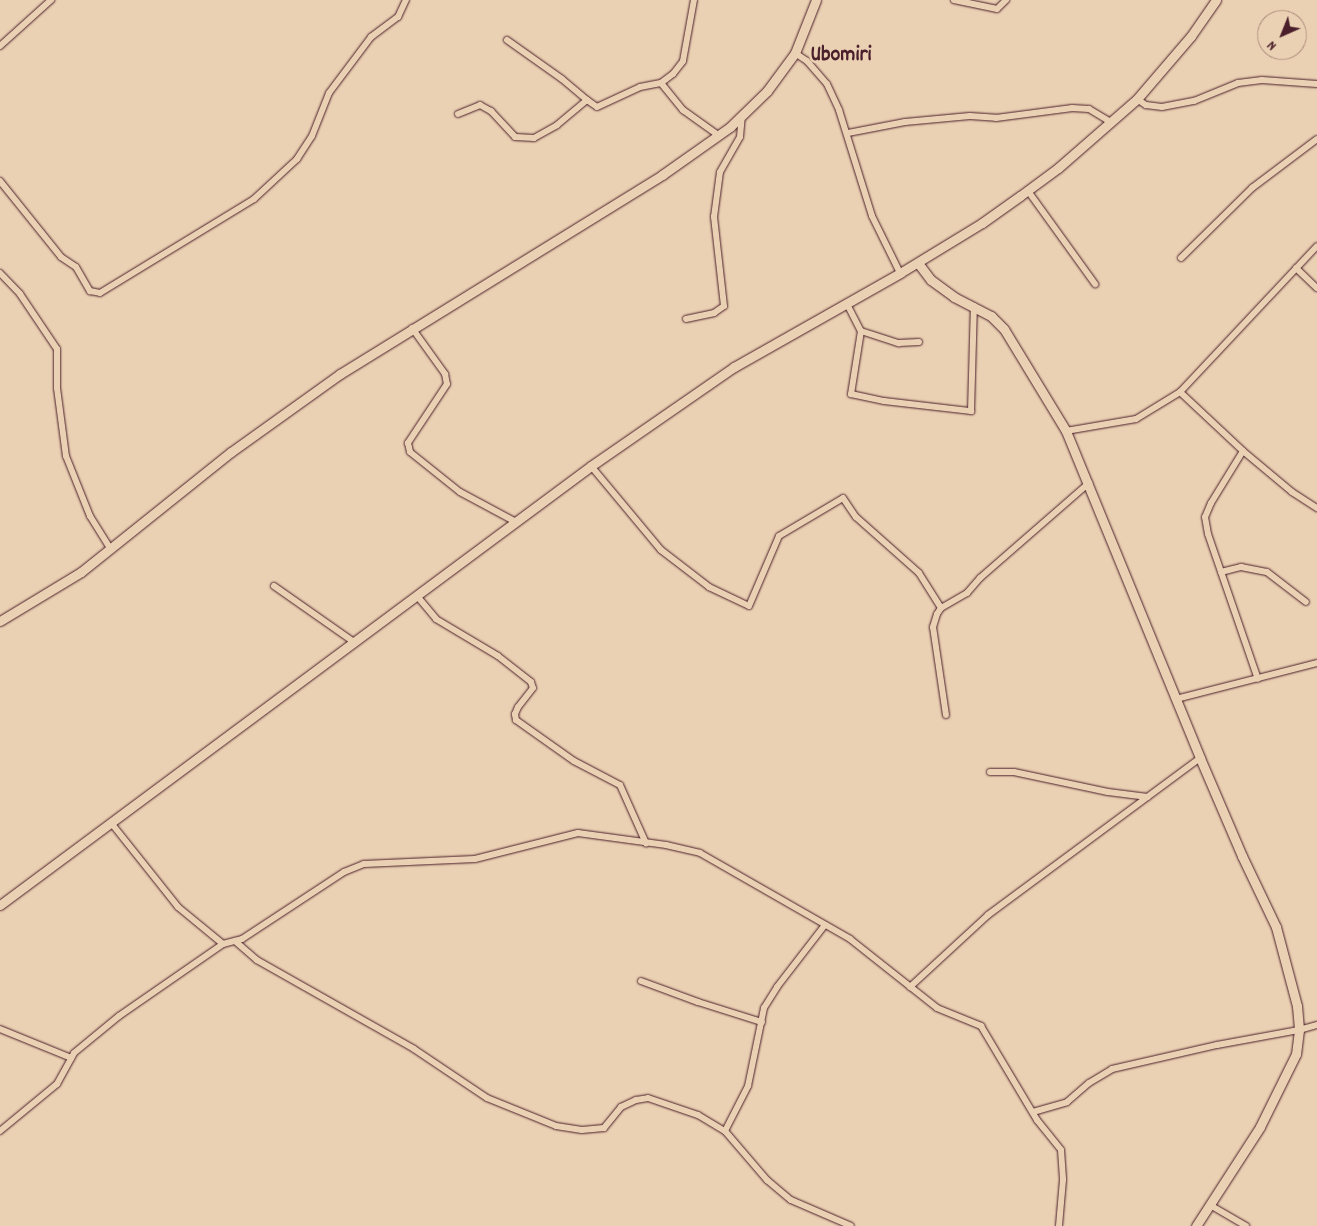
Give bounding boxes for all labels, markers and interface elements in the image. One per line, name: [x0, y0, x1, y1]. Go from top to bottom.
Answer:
north arrow: [1257, 10, 1307, 60]
text: N: [1263, 35, 1282, 55]
district label: Ubomiri: [810, 43, 872, 69]

